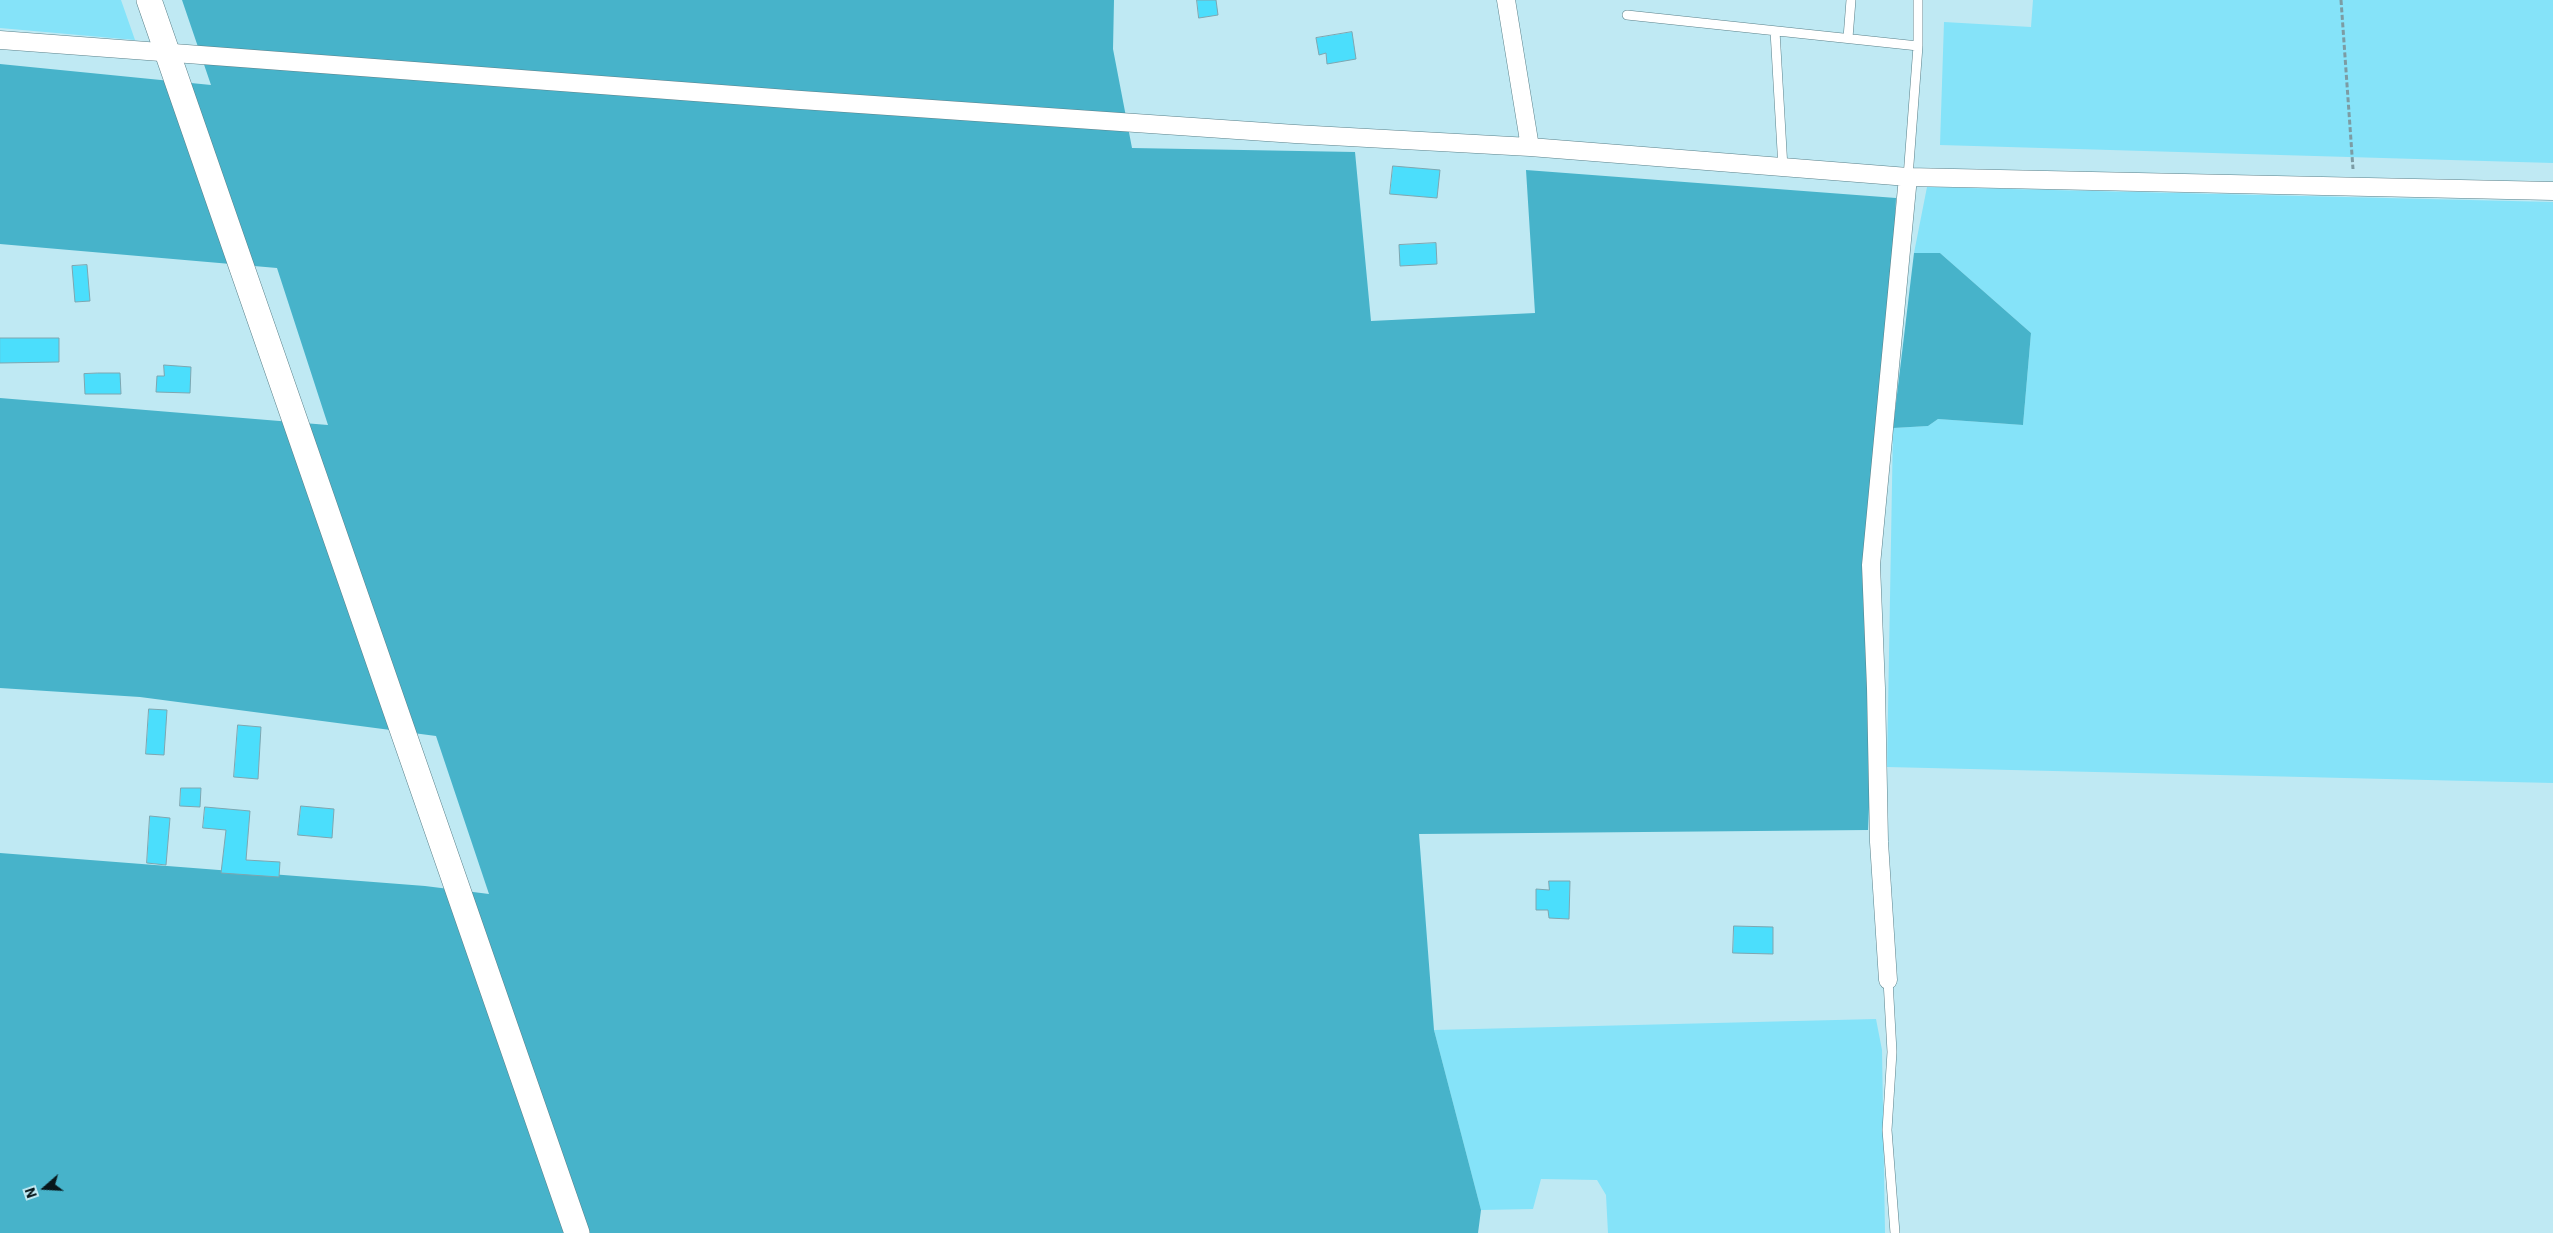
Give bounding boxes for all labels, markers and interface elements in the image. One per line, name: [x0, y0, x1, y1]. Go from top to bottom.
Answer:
north arrow: [20, 1163, 70, 1213]
text: N: [21, 1185, 41, 1201]

